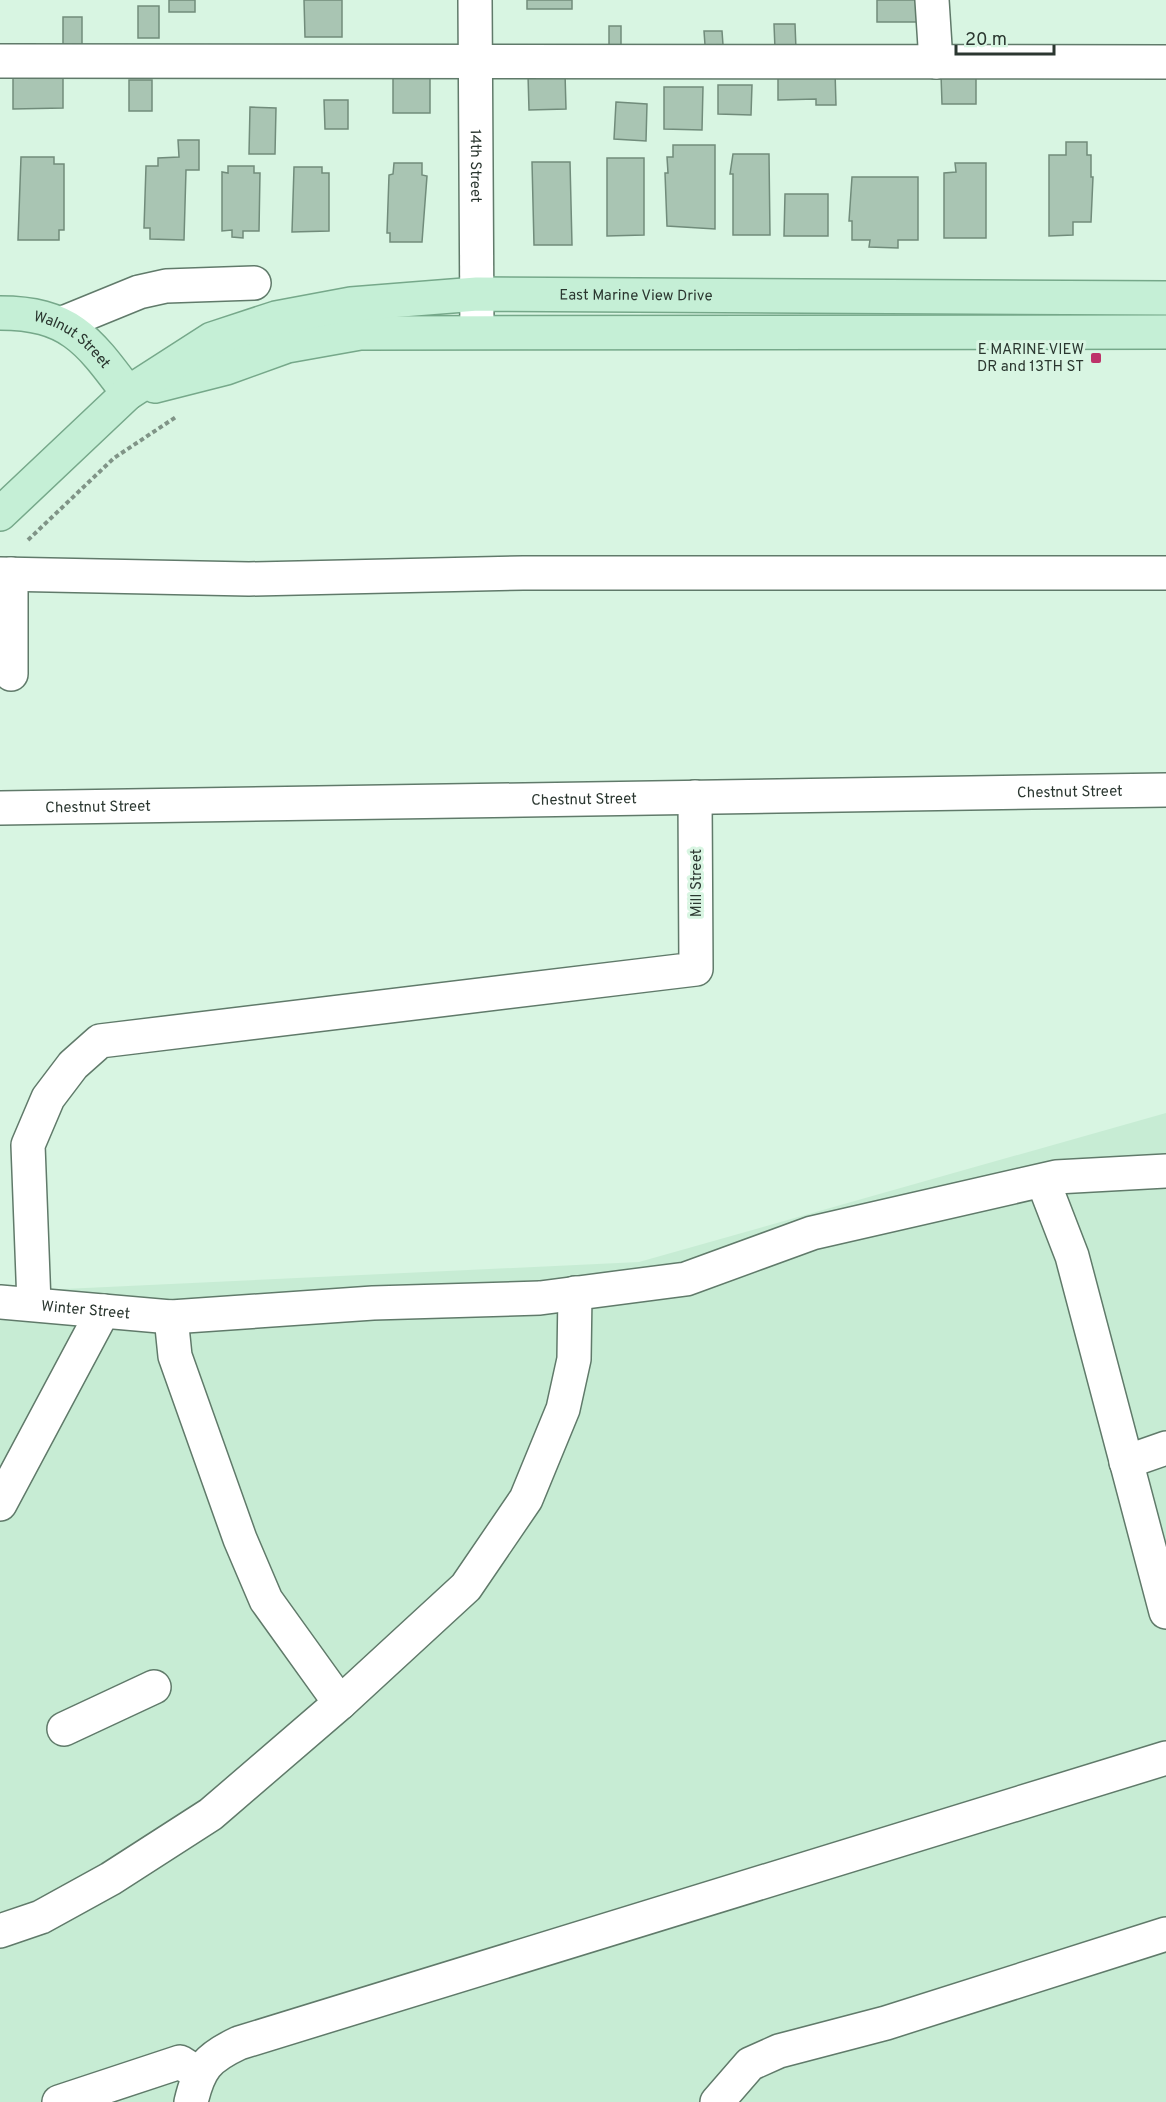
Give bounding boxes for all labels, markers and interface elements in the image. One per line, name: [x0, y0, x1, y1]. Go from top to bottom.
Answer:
scale bar: [956, 18, 1054, 56]
text: 20 m: [965, 29, 1007, 52]
street label: 14th Street: [465, 129, 484, 203]
street label: East Marine View Drive: [559, 286, 713, 306]
street label: Walnut Street: [32, 308, 114, 373]
place label: E MARINE VIEW DR and 13TH ST: [977, 341, 1084, 377]
marker: E MARINE VIEW DR and 13TH ST: [1089, 351, 1103, 365]
street label: Chestnut Street: [1017, 783, 1123, 803]
street label: Chestnut Street: [531, 790, 637, 811]
street label: Chestnut Street: [45, 798, 151, 818]
street label: Mill Street: [688, 849, 707, 917]
street label: Winter Street: [40, 1298, 131, 1324]

